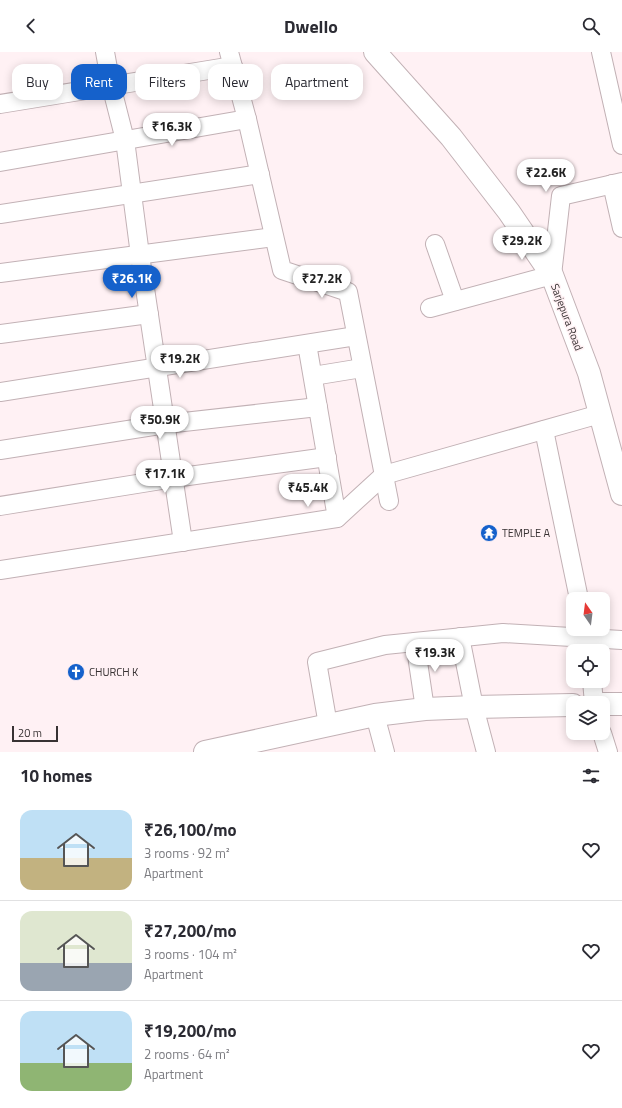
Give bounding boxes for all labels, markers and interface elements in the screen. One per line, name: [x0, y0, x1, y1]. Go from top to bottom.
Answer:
text: Dwello: [284, 13, 338, 40]
icon: back: [20, 15, 42, 37]
icon: search: [580, 15, 602, 37]
chip: Buy: [12, 64, 63, 100]
chip: Rent: [71, 64, 127, 100]
chip: Filters: [135, 64, 200, 100]
chip: New: [208, 64, 263, 100]
chip: Apartment: [271, 64, 363, 100]
pin: ₹16.3K: [139, 113, 205, 147]
text: ₹16.3K: [152, 116, 192, 136]
pin: ₹22.6K: [513, 159, 579, 193]
text: ₹22.6K: [526, 162, 566, 182]
pin: ₹29.2K: [489, 227, 555, 261]
text: ₹29.2K: [502, 230, 542, 250]
pin: ₹26.1K: [99, 265, 165, 299]
pin: ₹27.2K: [289, 265, 355, 299]
text: ₹26.1K: [112, 268, 152, 288]
text: ₹27.2K: [302, 268, 342, 288]
street label: Sarjepura Road: [547, 281, 587, 353]
pin: ₹19.2K: [147, 345, 213, 379]
text: ₹19.2K: [160, 348, 200, 368]
pin: ₹50.9K: [127, 406, 193, 440]
text: ₹50.9K: [140, 409, 180, 429]
pin: ₹17.1K: [132, 460, 198, 494]
text: ₹17.1K: [145, 463, 185, 483]
pin: ₹45.4K: [275, 474, 341, 508]
text: ₹45.4K: [288, 477, 328, 497]
temple icon: TEMPLE A: [479, 523, 499, 543]
place label: TEMPLE A: [502, 525, 550, 541]
north arrow: [566, 592, 610, 636]
map controls: [566, 592, 610, 740]
pin: ₹19.3K: [402, 639, 468, 673]
text: ₹19.3K: [415, 642, 455, 662]
button: locate: [566, 644, 610, 688]
church icon: CHURCH K: [66, 662, 86, 682]
place label: CHURCH K: [89, 664, 139, 680]
button: layers: [566, 696, 610, 740]
scale bar: [12, 724, 58, 743]
text: 20 m: [18, 725, 42, 741]
text: 10 homes: [20, 763, 92, 789]
icon: filters: [580, 765, 602, 787]
text: ₹26,100/mo: [144, 817, 237, 843]
icon: home: [52, 826, 100, 874]
icon: heart: [580, 839, 602, 861]
text: 3 rooms · 92 m²: [144, 843, 230, 863]
text: Apartment: [144, 863, 203, 883]
text: ₹27,200/mo: [144, 918, 237, 944]
icon: home: [52, 927, 100, 975]
icon: heart: [580, 940, 602, 962]
text: 3 rooms · 104 m²: [144, 944, 237, 964]
text: Apartment: [144, 964, 203, 984]
text: ₹19,200/mo: [144, 1018, 237, 1044]
icon: home: [52, 1027, 100, 1075]
icon: heart: [580, 1040, 602, 1062]
text: 2 rooms · 64 m²: [144, 1044, 230, 1064]
text: Apartment: [144, 1064, 203, 1084]

